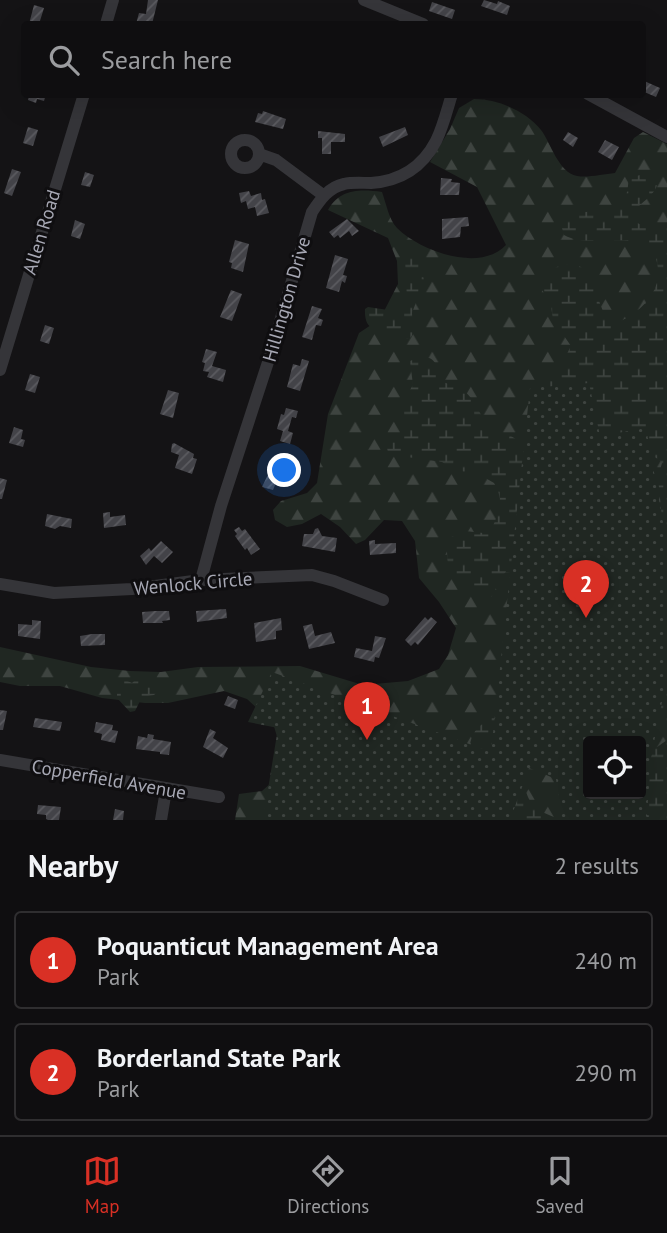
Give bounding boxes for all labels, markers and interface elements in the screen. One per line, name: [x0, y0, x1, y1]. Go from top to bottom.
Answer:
search box: [21, 21, 646, 98]
icon: search: [45, 41, 83, 79]
text: Search here: [101, 43, 232, 76]
street label: Allen Road: [17, 187, 65, 277]
street label: Hillington Drive: [257, 234, 315, 364]
your location: [267, 453, 301, 487]
pin: 2: [563, 560, 609, 618]
street label: Wenlock Circle: [133, 566, 253, 600]
pin: 1: [344, 682, 390, 740]
map controls: [583, 736, 646, 799]
button: locate: [583, 736, 646, 799]
street label: Copperfield Avenue: [30, 754, 188, 804]
text: Nearby: [28, 846, 118, 885]
text: 2 results: [555, 851, 639, 880]
text: Poquanticut Management Area: [97, 929, 439, 962]
text: 1: [46, 946, 60, 975]
text: 240 m: [575, 946, 637, 975]
text: Park: [97, 962, 139, 991]
text: Borderland State Park: [97, 1041, 341, 1074]
text: 2: [46, 1058, 60, 1087]
text: 290 m: [575, 1058, 637, 1087]
text: Park: [97, 1074, 139, 1103]
tab: Map: [83, 1152, 121, 1218]
tab: Directions: [287, 1152, 369, 1218]
tab: Saved: [536, 1152, 584, 1218]

